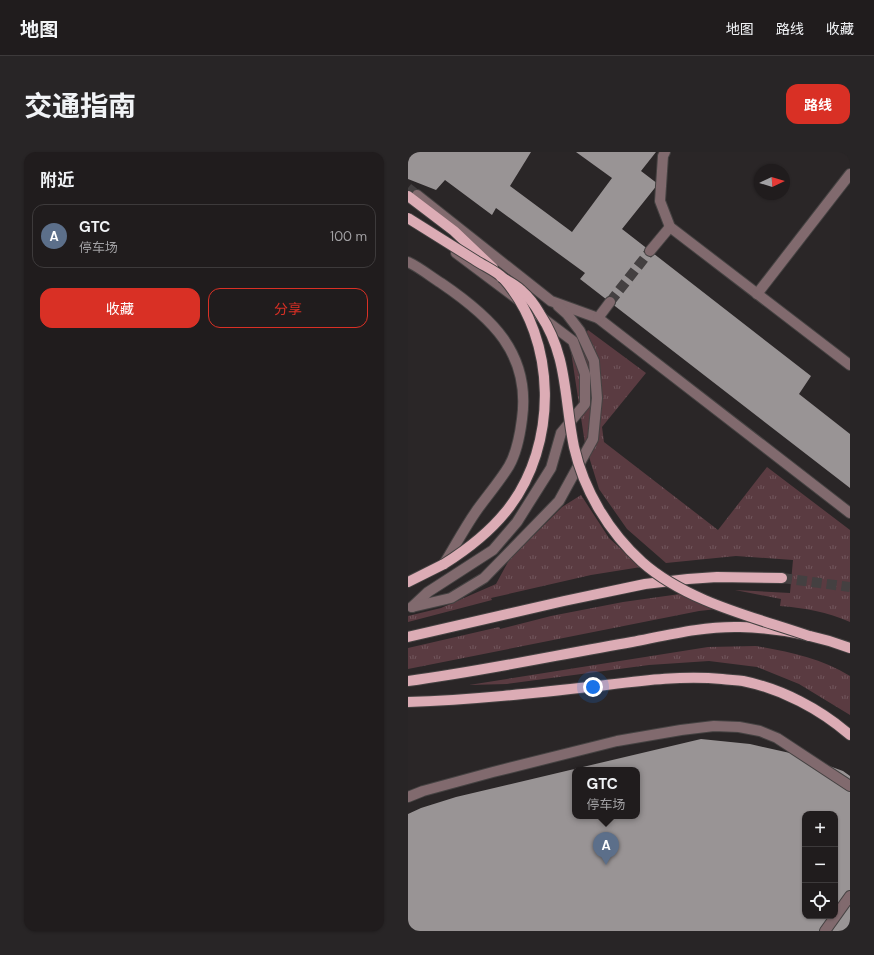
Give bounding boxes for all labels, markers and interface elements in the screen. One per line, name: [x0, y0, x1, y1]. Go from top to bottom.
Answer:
text: 地图: [20, 17, 58, 42]
text: 地图: [726, 20, 754, 38]
text: 路线: [776, 20, 804, 38]
text: 收藏: [826, 20, 854, 38]
button: 路线: [786, 84, 850, 124]
text: 交通指南: [24, 88, 136, 125]
north arrow: [754, 164, 790, 200]
text: 附近: [40, 169, 74, 191]
text: GTC: [79, 217, 110, 237]
text: A: [49, 228, 59, 245]
text: 100 m: [330, 228, 367, 245]
text: 停车场: [79, 239, 118, 256]
button: 收藏: [40, 288, 200, 328]
button: 分享: [208, 288, 368, 328]
your location: [583, 677, 603, 697]
popup: [572, 767, 640, 819]
text: GTC: [586, 774, 618, 794]
text: 停车场: [586, 796, 626, 813]
map controls: [802, 811, 838, 919]
button: +: [802, 811, 838, 847]
pin: A: [593, 832, 619, 865]
button: −: [802, 847, 838, 883]
button: locate: [802, 883, 838, 919]

